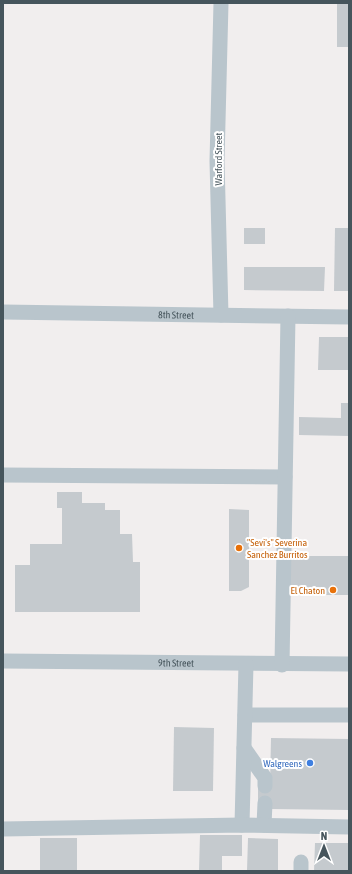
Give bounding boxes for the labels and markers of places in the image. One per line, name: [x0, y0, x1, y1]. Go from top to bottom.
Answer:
place label: "Sevi's" Severina Sanchez Burritos: [247, 537, 308, 560]
marker: "Sevi's" Severina Sanchez Burritos: [234, 543, 244, 553]
place label: El Chaton: [290, 585, 325, 596]
marker: El Chaton: [328, 585, 338, 595]
place label: Walgreens: [263, 758, 302, 769]
marker: Walgreens: [305, 758, 315, 768]

